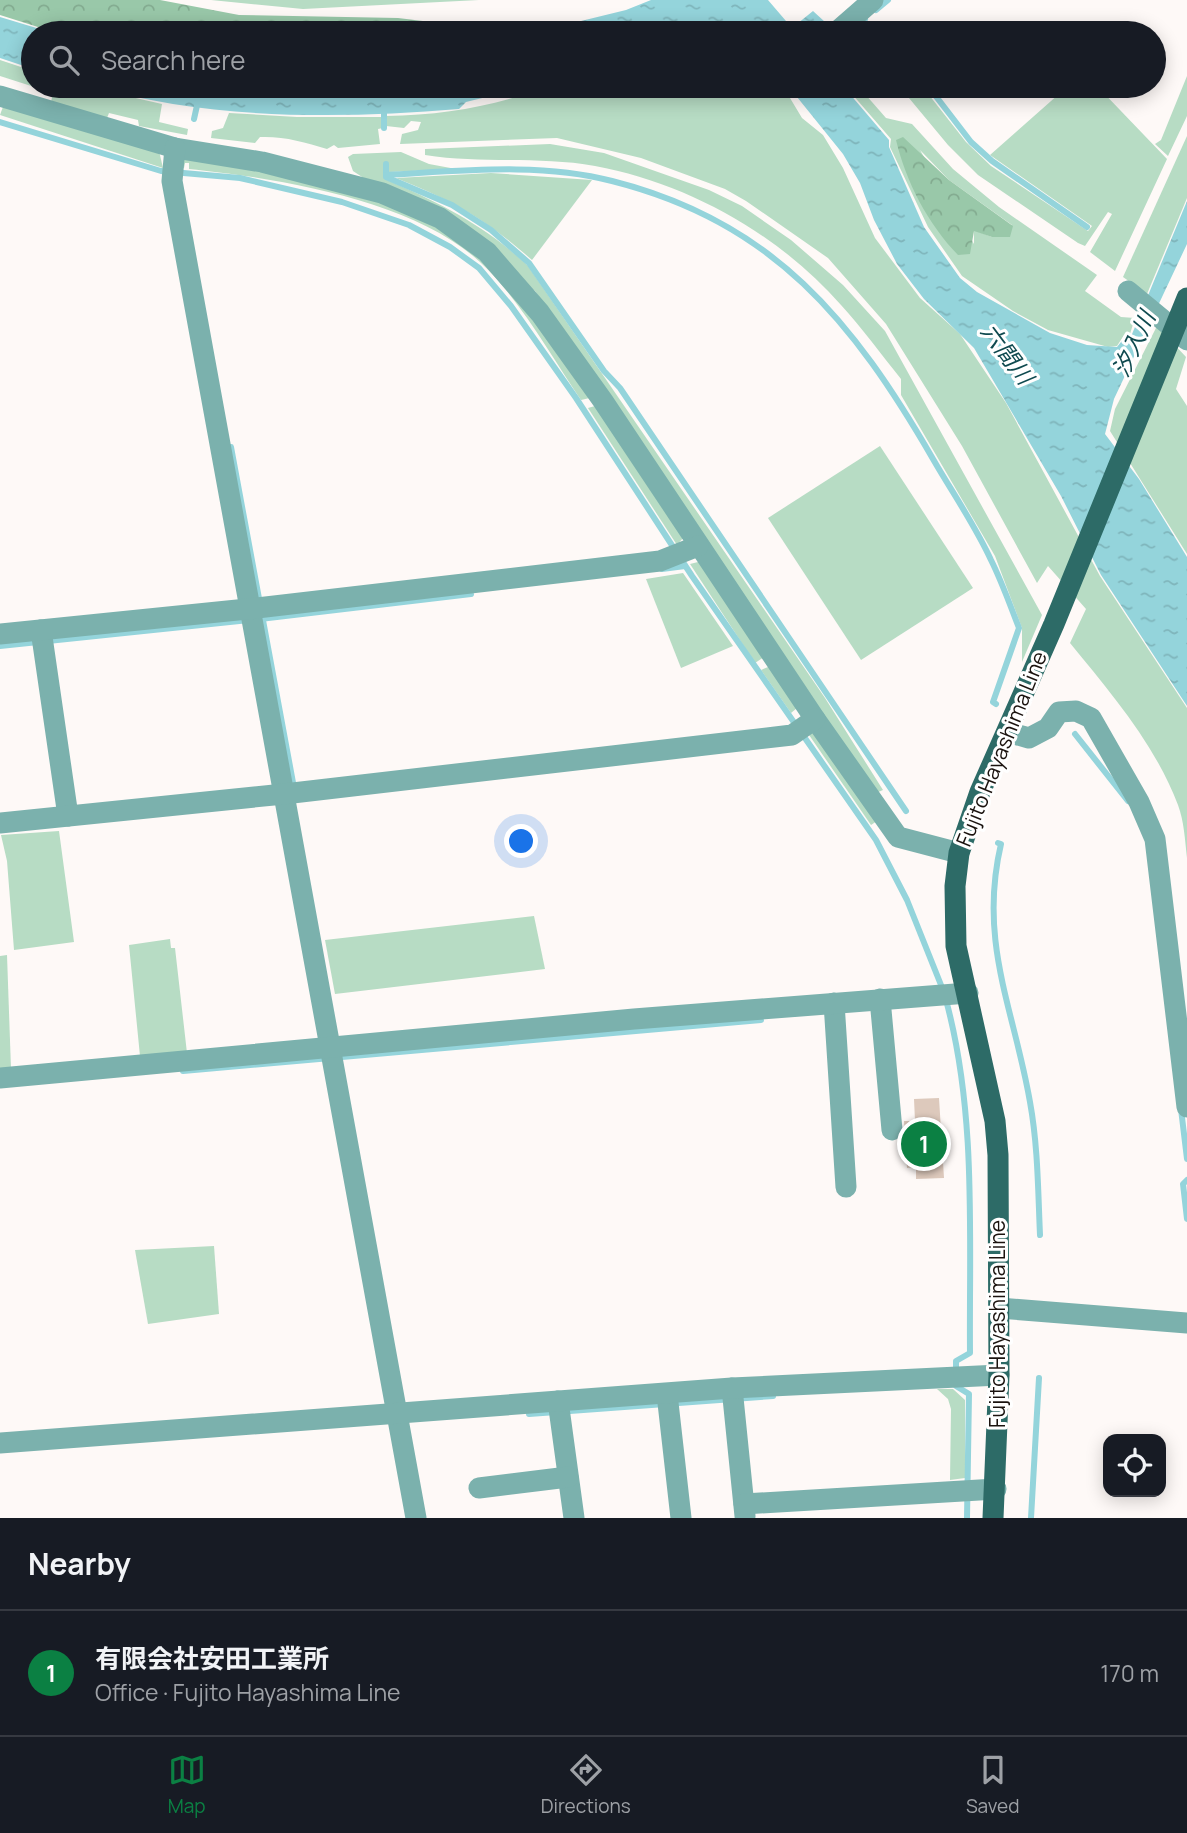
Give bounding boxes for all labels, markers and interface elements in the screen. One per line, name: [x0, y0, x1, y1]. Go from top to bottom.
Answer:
search box: [21, 21, 1166, 98]
icon: search: [45, 41, 83, 79]
text: Search here: [101, 42, 246, 78]
water label: 汐入川: [1104, 303, 1163, 382]
water label: 六間川: [974, 316, 1043, 393]
street label: Fujito Hayashima Line: [949, 647, 1053, 850]
your location: [504, 824, 538, 858]
pin: 1: [901, 1118, 947, 1170]
street label: Fujito Hayashima Line: [983, 1220, 1011, 1428]
map controls: [1103, 1434, 1166, 1497]
button: locate: [1103, 1434, 1166, 1497]
text: Nearby: [28, 1543, 131, 1584]
text: 有限会社安田工業所: [95, 1640, 329, 1676]
text: 1: [46, 1657, 56, 1689]
text: 170 m: [1100, 1657, 1159, 1689]
text: Office · Fujito Hayashima Line: [95, 1676, 401, 1708]
tab: Map: [168, 1751, 206, 1819]
tab: Directions: [541, 1751, 631, 1819]
tab: Saved: [966, 1751, 1019, 1819]

